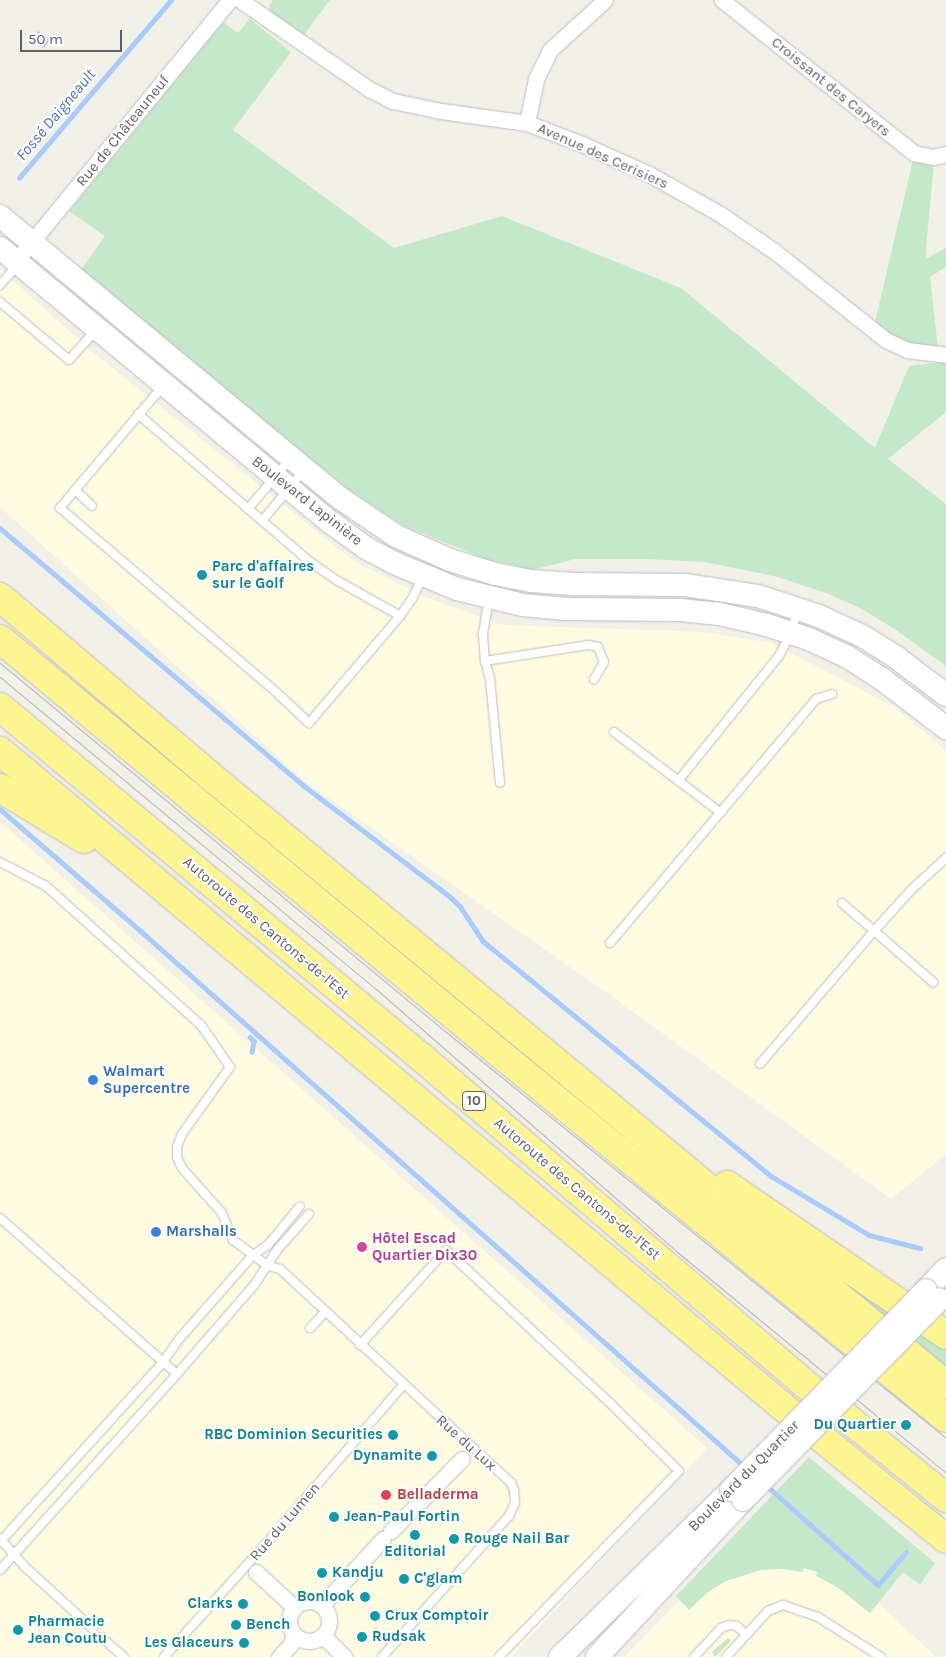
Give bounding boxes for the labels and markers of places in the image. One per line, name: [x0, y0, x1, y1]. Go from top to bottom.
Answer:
place label: Parc d'affaires sur le Golf: [212, 557, 314, 592]
marker: Parc d'affaires sur le Golf: [196, 569, 208, 581]
place label: Walmart Supercentre: [103, 1062, 190, 1097]
marker: Walmart Supercentre: [87, 1074, 99, 1086]
place label: Marshalls: [166, 1223, 237, 1241]
marker: Marshalls: [150, 1226, 162, 1238]
place label: Hôtel Escad Quartier Dix30: [372, 1229, 477, 1264]
marker: Hôtel Escad Quartier Dix30: [356, 1241, 368, 1253]
place label: Du Quartier: [813, 1416, 896, 1434]
marker: Du Quartier: [900, 1419, 912, 1431]
place label: RBC Dominion Securities: [204, 1426, 383, 1444]
marker: RBC Dominion Securities: [387, 1429, 399, 1441]
place label: Dynamite: [353, 1447, 422, 1465]
marker: Dynamite: [426, 1450, 438, 1462]
place label: Belladerma: [397, 1486, 479, 1504]
marker: Belladerma: [379, 1488, 393, 1502]
place label: Jean-Paul Fortin: [344, 1508, 460, 1526]
marker: Jean-Paul Fortin: [328, 1511, 340, 1523]
marker: Editorial: [409, 1529, 421, 1541]
place label: Rouge Nail Bar: [464, 1530, 569, 1548]
marker: Rouge Nail Bar: [448, 1533, 460, 1545]
place label: Editorial: [384, 1543, 446, 1561]
place label: Kandju: [332, 1564, 384, 1582]
marker: Kandju: [316, 1567, 328, 1579]
place label: C'glam: [414, 1570, 463, 1588]
marker: C'glam: [398, 1573, 410, 1585]
place label: Bonlook: [297, 1588, 355, 1606]
marker: Bonlook: [359, 1591, 371, 1603]
place label: Clarks: [187, 1595, 233, 1613]
marker: Clarks: [237, 1598, 249, 1610]
place label: Crux Comptoir: [385, 1607, 488, 1625]
marker: Crux Comptoir: [369, 1610, 381, 1622]
place label: Pharmacie Jean Coutu: [28, 1612, 107, 1647]
place label: Bench: [246, 1616, 290, 1634]
marker: Bench: [230, 1619, 242, 1631]
marker: Pharmacie Jean Coutu: [12, 1624, 24, 1636]
place label: Rudsak: [372, 1628, 426, 1646]
marker: Rudsak: [356, 1631, 368, 1643]
place label: Les Glaceurs: [144, 1634, 234, 1652]
marker: Les Glaceurs: [238, 1637, 250, 1649]

